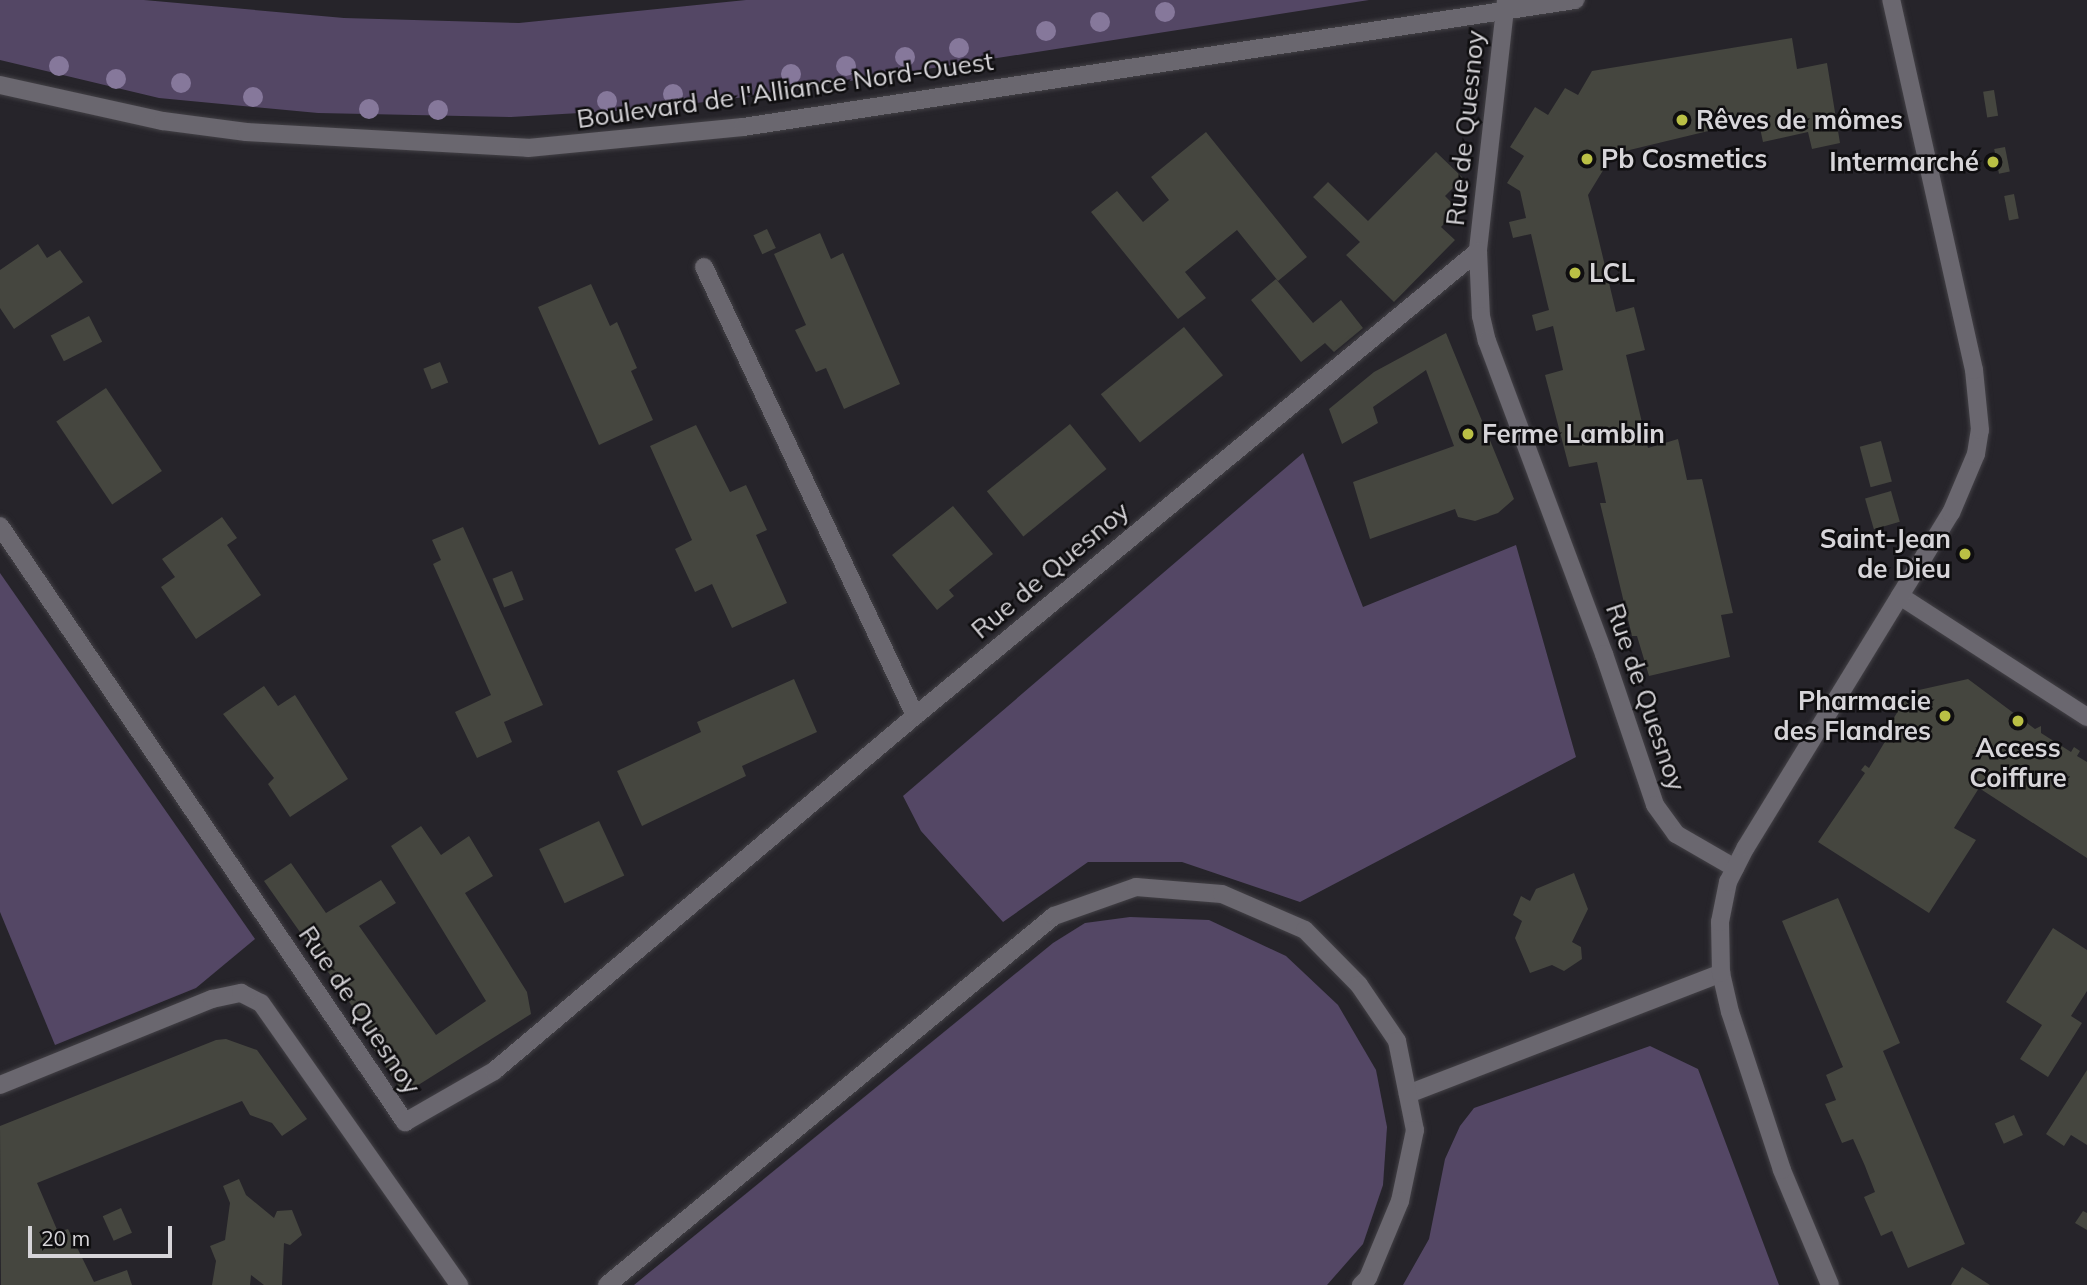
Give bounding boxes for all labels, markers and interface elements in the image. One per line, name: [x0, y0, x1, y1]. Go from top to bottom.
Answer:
street label: Rue de Quesnoy: [1439, 29, 1491, 227]
street label: Boulevard de l'Alliance Nord-Ouest: [575, 45, 995, 135]
place label: Rêves de mômes: [1696, 104, 1903, 136]
marker: Rêves de mômes: [1674, 112, 1690, 128]
place label: Pb Cosmetics: [1601, 143, 1767, 175]
place label: Intermarché: [1829, 146, 1979, 178]
marker: Pb Cosmetics: [1579, 151, 1595, 167]
marker: Intermarché: [1985, 154, 2001, 170]
place label: LCL: [1589, 257, 1635, 289]
marker: LCL: [1567, 265, 1583, 281]
place label: Ferme Lamblin: [1482, 418, 1665, 450]
marker: Ferme Lamblin: [1460, 426, 1476, 442]
street label: Rue de Quesnoy: [965, 495, 1135, 645]
place label: Saint-Jean de Dieu: [1820, 523, 1951, 584]
marker: Saint-Jean de Dieu: [1957, 546, 1973, 562]
street label: Rue de Quesnoy: [1599, 599, 1693, 795]
place label: Pharmacie des Flandres: [1774, 685, 1931, 746]
marker: Pharmacie des Flandres: [1937, 708, 1953, 724]
marker: Access Coiffure: [2010, 713, 2026, 729]
place label: Access Coiffure: [1969, 732, 2067, 794]
street label: Rue de Quesnoy: [292, 920, 428, 1100]
scale bar: [32, 1212, 175, 1256]
text: 20 m: [41, 1225, 90, 1251]

